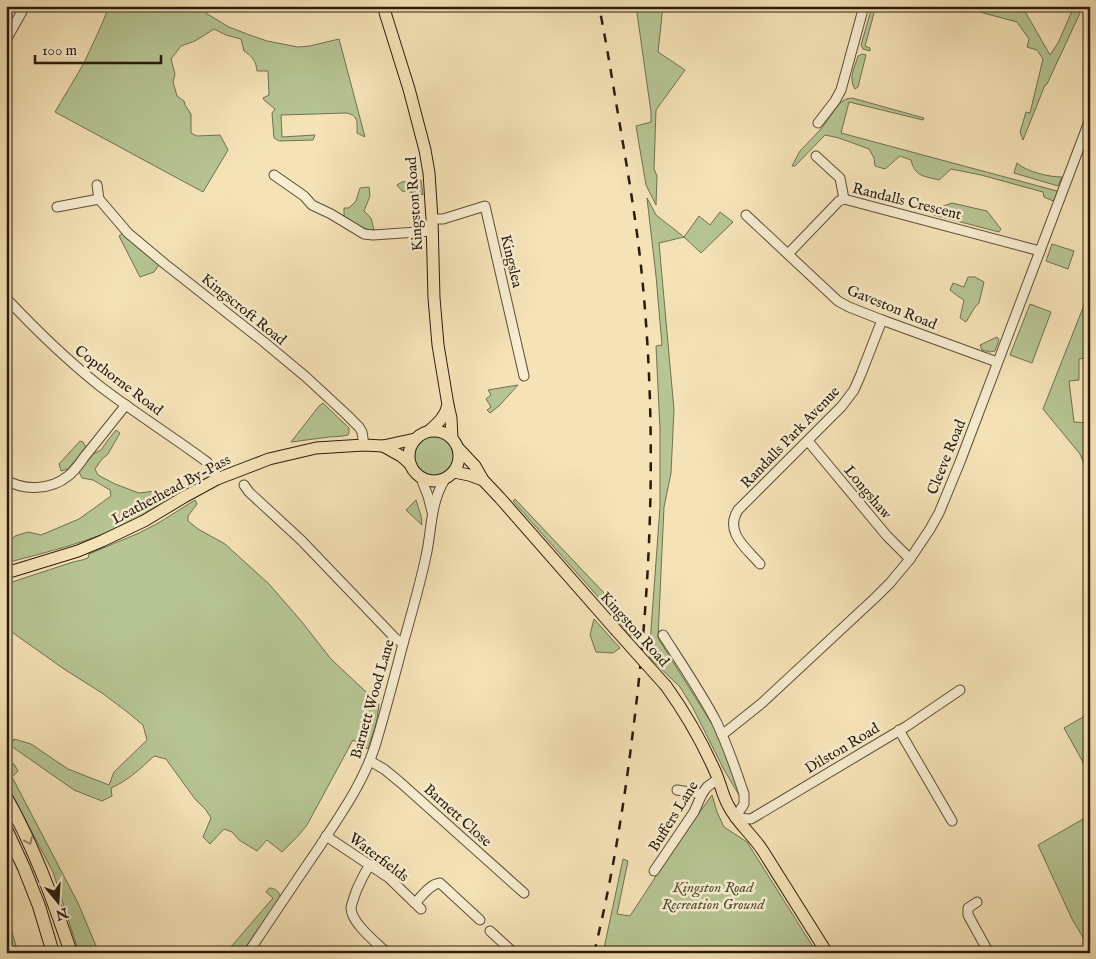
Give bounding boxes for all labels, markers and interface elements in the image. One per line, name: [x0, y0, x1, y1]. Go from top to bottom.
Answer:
scale bar: [35, 32, 161, 64]
text: 100 m: [42, 41, 78, 60]
street label: Kingston Road: [402, 155, 427, 252]
street label: Randalls Crescent: [850, 179, 963, 224]
street label: Kingslea: [496, 233, 527, 290]
street label: Kingscroft Road: [197, 269, 291, 350]
street label: Gaveston Road: [844, 281, 940, 334]
street label: Copthorne Road: [71, 341, 167, 420]
street label: Randalls Park Avenue: [737, 382, 844, 492]
street label: Cleeve Road: [923, 416, 970, 497]
street label: Leatherhead By-Pass: [108, 450, 234, 529]
street label: Longshaw: [840, 462, 896, 524]
street label: Kingston Road: [596, 588, 674, 672]
street label: Barnett Wood Lane: [346, 637, 399, 761]
street label: Dilston Road: [801, 718, 884, 778]
street label: Buffers Lane: [644, 777, 703, 855]
street label: Barnett Close: [420, 780, 496, 851]
street label: Waterfields: [345, 829, 413, 886]
one-way arrow: [22, 836, 33, 845]
north arrow: [32, 876, 82, 926]
park label: Kingston Road Recreation Ground: [662, 878, 765, 914]
text: N: [53, 903, 71, 924]

